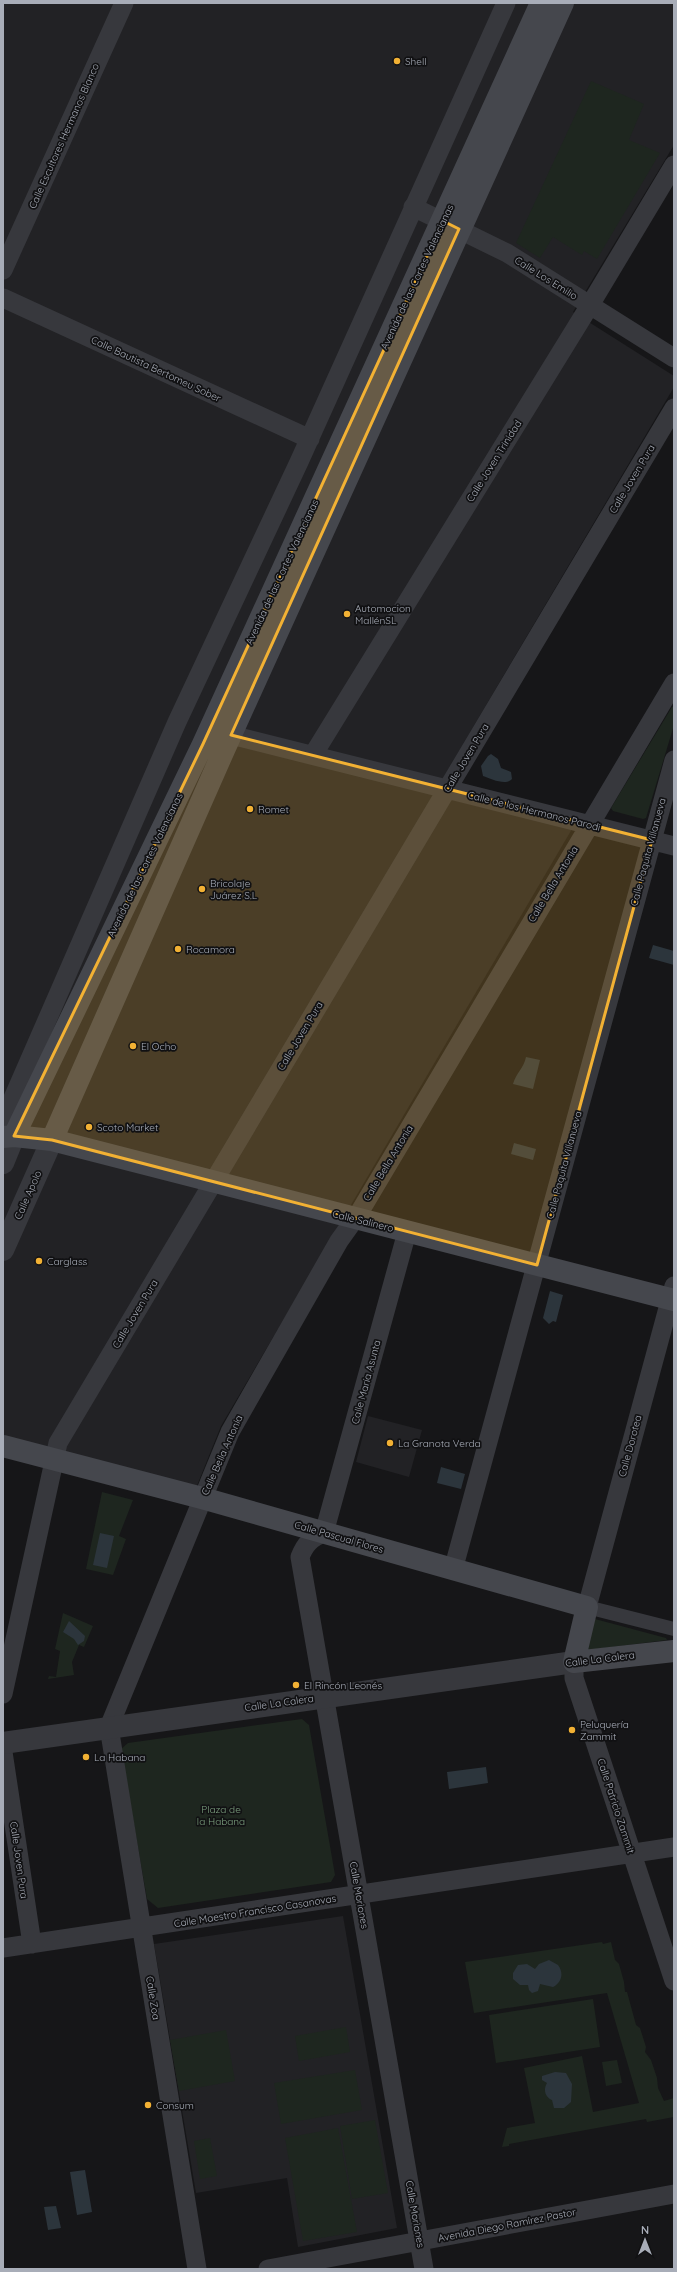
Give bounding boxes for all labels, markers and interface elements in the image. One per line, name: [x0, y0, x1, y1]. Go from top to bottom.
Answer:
place label: Shell: [405, 55, 427, 68]
marker: Shell: [392, 56, 402, 66]
street label: Calle Escultores Hermanos Blanco: [26, 61, 102, 211]
street label: Avenida de las Cortes Valencianas: [378, 202, 457, 352]
street label: Calle Los Emilio: [512, 253, 580, 303]
street label: Calle Bautista Bertomeu Sober: [89, 333, 223, 405]
street label: Calle Joven Trinidad: [464, 418, 524, 504]
street label: Calle Joven Pura: [606, 442, 658, 516]
street label: Avenida de las Cortes Valencianas: [243, 497, 322, 647]
place label: Automocion MallénSL: [355, 602, 411, 627]
marker: Automocion MallénSL: [342, 609, 352, 619]
street label: Calle Joven Pura: [440, 721, 492, 795]
street label: Calle de los Hermanos Parodi: [466, 788, 602, 834]
street label: Avenida de las Cortes Valencianas: [104, 790, 186, 939]
street label: Calle Paquita Villanueva: [627, 797, 669, 907]
place label: Romet: [258, 803, 289, 816]
marker: Romet: [245, 804, 255, 814]
street label: Calle Bella Antonia: [525, 844, 581, 924]
place label: Bricolaje Juárez S.L: [210, 877, 258, 902]
marker: Bricolaje Juárez S.L: [197, 884, 207, 894]
place label: Rocamora: [186, 943, 235, 956]
marker: Rocamora: [173, 944, 183, 954]
street label: Calle Joven Pura: [274, 999, 326, 1073]
place label: El Ocho: [141, 1040, 176, 1053]
marker: El Ocho: [128, 1041, 138, 1051]
street label: Calle Paquita Villanueva: [543, 1110, 585, 1220]
place label: Scoto Market: [97, 1121, 159, 1134]
marker: Scoto Market: [84, 1122, 94, 1132]
street label: Calle Bella Antonia: [360, 1123, 416, 1203]
street label: Calle Apolo: [11, 1168, 45, 1222]
street label: Calle Salinero: [331, 1207, 395, 1235]
place label: Carglass: [47, 1255, 88, 1268]
marker: Carglass: [34, 1256, 44, 1266]
street label: Calle Joven Pura: [109, 1277, 161, 1351]
street label: Calle María Asunta: [349, 1338, 383, 1426]
street label: Calle Bella Antonia: [198, 1413, 246, 1497]
street label: Calle Dorotea: [615, 1414, 645, 1478]
place label: La Granota Verda: [398, 1437, 481, 1450]
marker: La Granota Verda: [385, 1438, 395, 1448]
street label: Calle Pascual Flores: [293, 1518, 385, 1556]
street label: Calle La Calera: [565, 1648, 635, 1670]
place label: El Rincón Leonés: [304, 1679, 382, 1692]
marker: El Rincón Leonés: [291, 1680, 301, 1690]
street label: Calle La Calera: [244, 1692, 314, 1714]
place label: Peluquería Zammit: [580, 1718, 629, 1743]
marker: Peluquería Zammit: [567, 1725, 577, 1735]
place label: La Habana: [94, 1751, 145, 1764]
marker: La Habana: [81, 1752, 91, 1762]
street label: Calle Patricio Zammit: [594, 1757, 638, 1856]
park label: Plaza de la Habana: [197, 1803, 245, 1828]
street label: Calle Joven Pura: [7, 1820, 31, 1900]
street label: Calle Moriones: [347, 1860, 371, 1930]
street label: Calle Maestro Francisco Casanovas: [173, 1892, 337, 1930]
street label: Calle Zoa: [143, 1975, 163, 2021]
place label: Consum: [156, 2099, 194, 2112]
marker: Consum: [143, 2100, 153, 2110]
street label: Calle Moriones: [403, 2179, 427, 2249]
street label: Avenida Diego Ramírez Pastor: [437, 2205, 577, 2245]
north arrow: [625, 2220, 665, 2260]
text: N: [641, 2223, 649, 2237]

